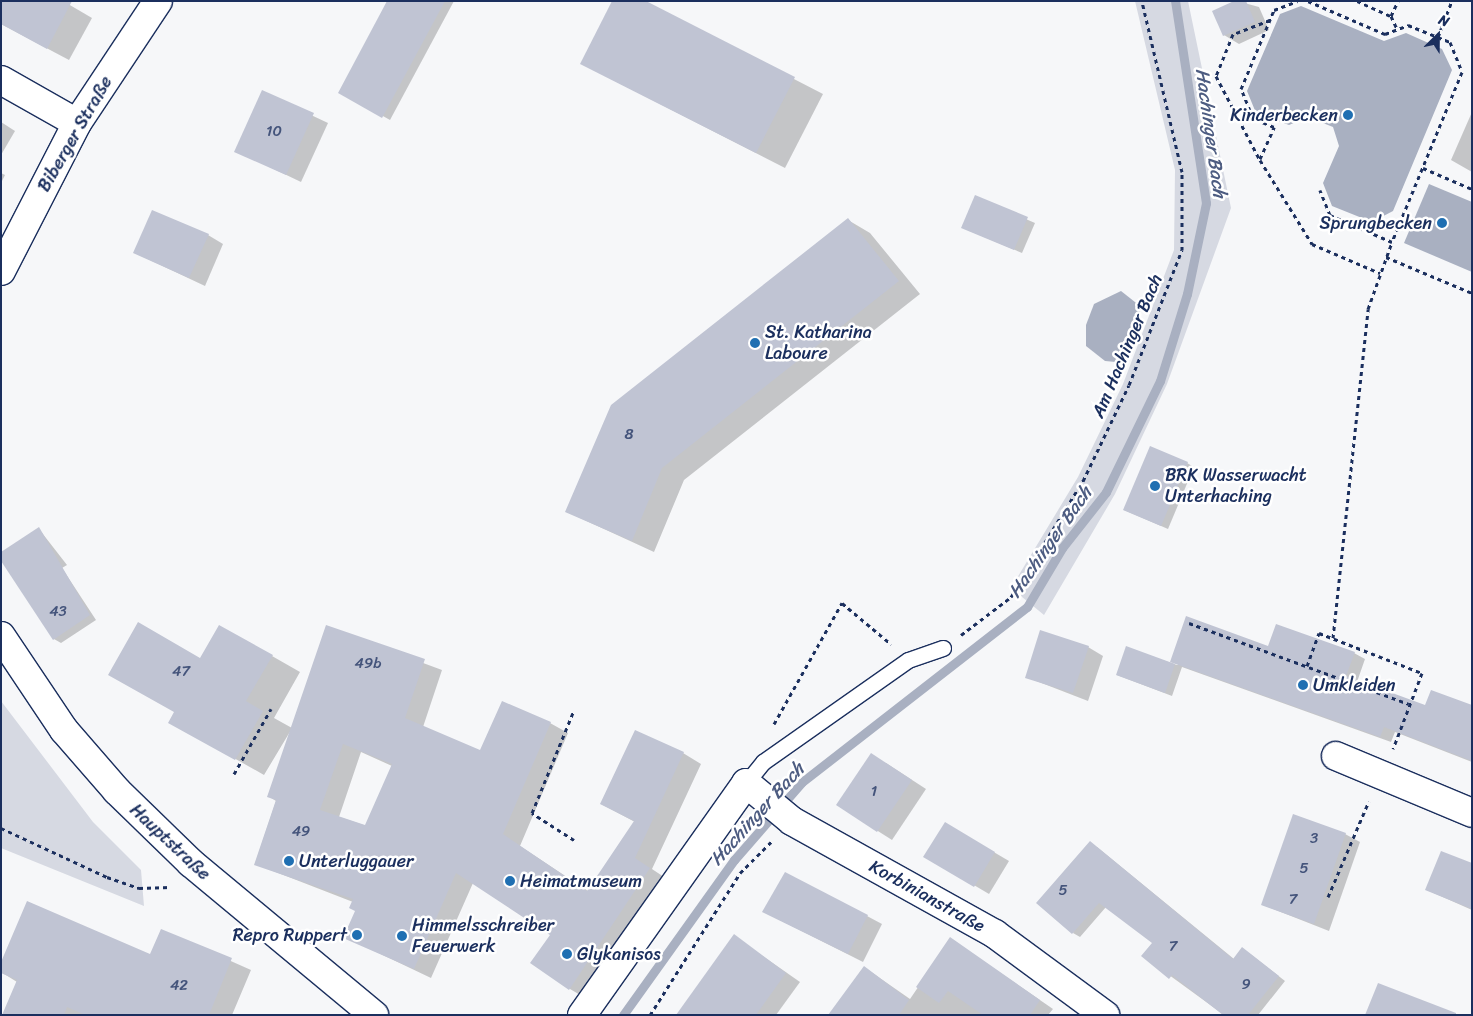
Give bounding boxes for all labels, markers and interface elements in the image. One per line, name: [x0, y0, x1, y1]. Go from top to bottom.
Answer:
text: N: [1435, 7, 1453, 34]
north arrow: [1413, 10, 1463, 60]
water label: Hachinger Bach: [1191, 67, 1231, 199]
street label: Biberger Straße: [33, 72, 117, 196]
place label: Kinderbecken: [1230, 104, 1338, 126]
marker: Kinderbecken: [1342, 109, 1354, 121]
house number: 10: [266, 123, 282, 141]
place label: Sprungbecken: [1320, 212, 1432, 234]
marker: Sprungbecken: [1436, 217, 1448, 229]
street label: Am Hachinger Bach: [1087, 271, 1167, 421]
place label: St. Katharina Laboure: [765, 322, 872, 364]
marker: St. Katharina Laboure: [749, 337, 761, 349]
house number: 8: [624, 426, 634, 444]
place label: BRK Wasserwacht Unterhaching: [1165, 465, 1307, 508]
marker: BRK Wasserwacht Unterhaching: [1149, 480, 1161, 492]
water label: Hachinger Bach: [1003, 482, 1097, 602]
house number: 43: [49, 603, 67, 621]
house number: 49b: [355, 655, 381, 673]
house number: 47: [172, 663, 190, 681]
place label: Umkleiden: [1313, 674, 1396, 696]
marker: Umkleiden: [1297, 679, 1309, 691]
water label: Hachinger Bach: [705, 758, 809, 870]
house number: 1: [871, 783, 877, 801]
street label: Hauptstraße: [125, 799, 215, 885]
house number: 49: [292, 823, 310, 841]
house number: 3: [1310, 830, 1318, 848]
place label: Unterluggauer: [299, 850, 413, 872]
marker: Unterluggauer: [283, 855, 295, 867]
street label: Korbinianstraße: [866, 855, 988, 937]
house number: 5: [1299, 860, 1309, 878]
place label: Heimatmuseum: [520, 870, 642, 892]
marker: Heimatmuseum: [504, 875, 516, 887]
house number: 5: [1058, 882, 1068, 900]
house number: 7: [1289, 891, 1297, 909]
place label: Himmelsschreiber Feuerwerk: [412, 915, 554, 958]
place label: Repro Ruppert: [232, 924, 347, 946]
marker: Repro Ruppert: [351, 929, 363, 941]
marker: Himmelsschreiber Feuerwerk: [396, 930, 408, 942]
house number: 7: [1169, 938, 1177, 956]
place label: Glykanisos: [577, 943, 661, 965]
marker: Glykanisos: [561, 948, 573, 960]
house number: 9: [1241, 976, 1251, 994]
house number: 42: [170, 977, 188, 995]

